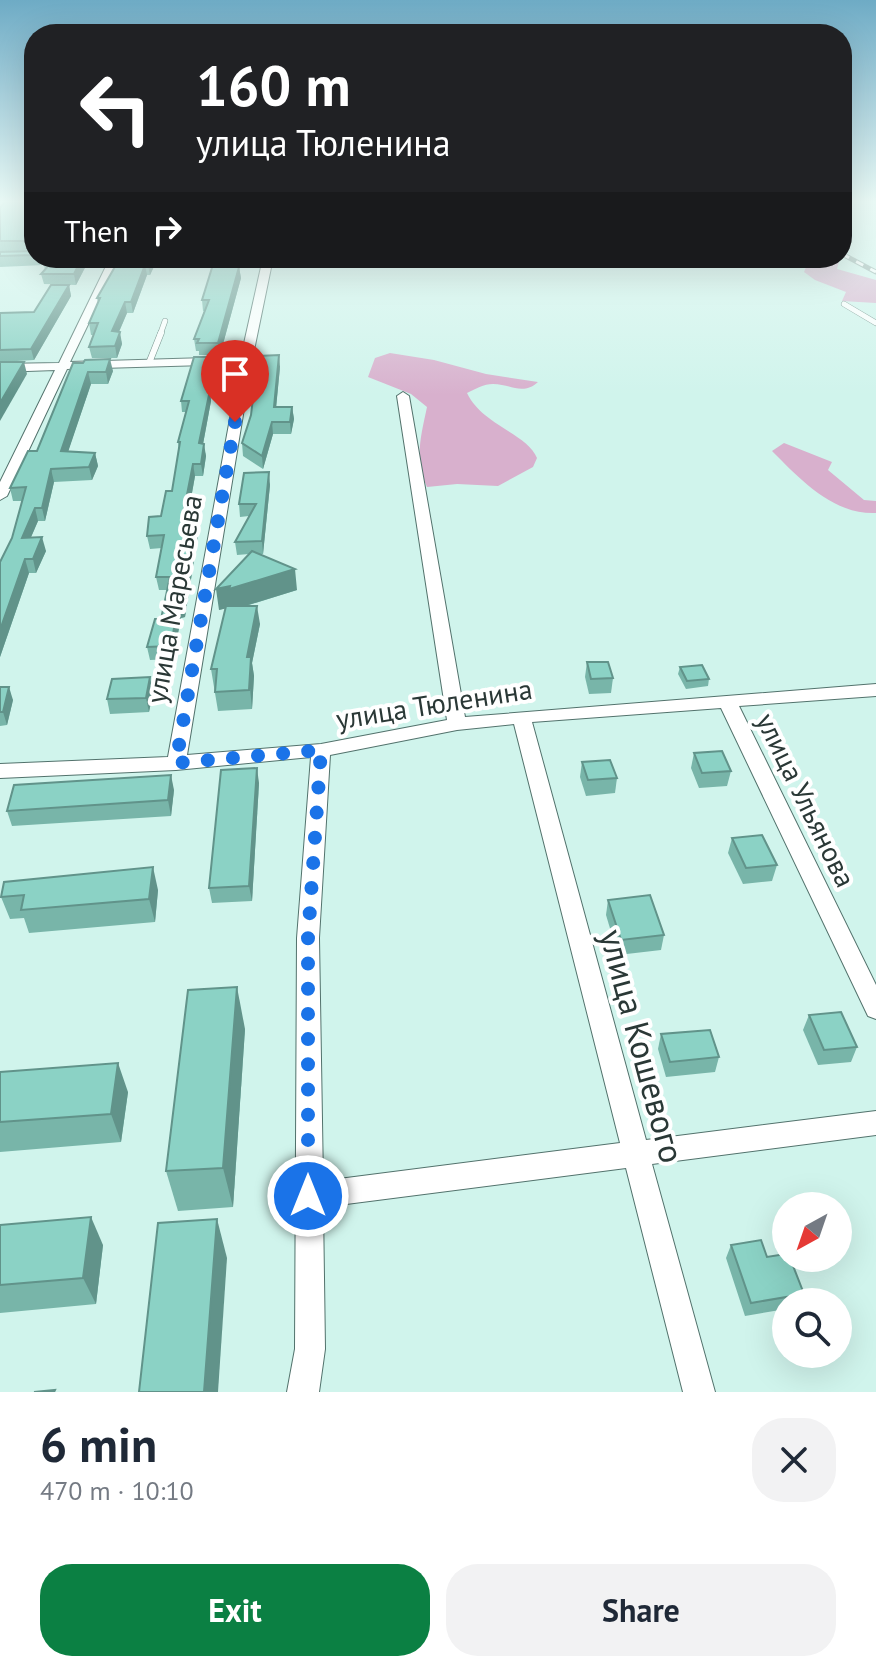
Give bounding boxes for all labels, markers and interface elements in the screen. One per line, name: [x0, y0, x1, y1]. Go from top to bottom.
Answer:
text: 160 m: [196, 49, 351, 121]
icon: left: [64, 56, 168, 160]
text: улица Тюленина: [196, 119, 451, 166]
icon: right: [145, 208, 189, 252]
text: Then: [64, 211, 129, 250]
pin: [201, 340, 269, 422]
icon: arrive: [213, 352, 257, 396]
street label: улица Маресьева: [137, 492, 210, 706]
street label: улица Тюленина: [333, 670, 535, 737]
street label: улица Ульянова: [748, 707, 865, 893]
street label: улица Кошевого: [591, 924, 695, 1167]
position arrow: [266, 1154, 350, 1238]
north arrow: [772, 1192, 852, 1272]
map controls: [772, 1192, 852, 1368]
button: search: [772, 1288, 852, 1368]
text: 6 min: [40, 1413, 157, 1475]
button: close: [752, 1418, 836, 1502]
text: 470 m · 10:10: [40, 1474, 194, 1507]
button: Exit: [40, 1564, 430, 1656]
button: Share: [446, 1564, 836, 1656]

